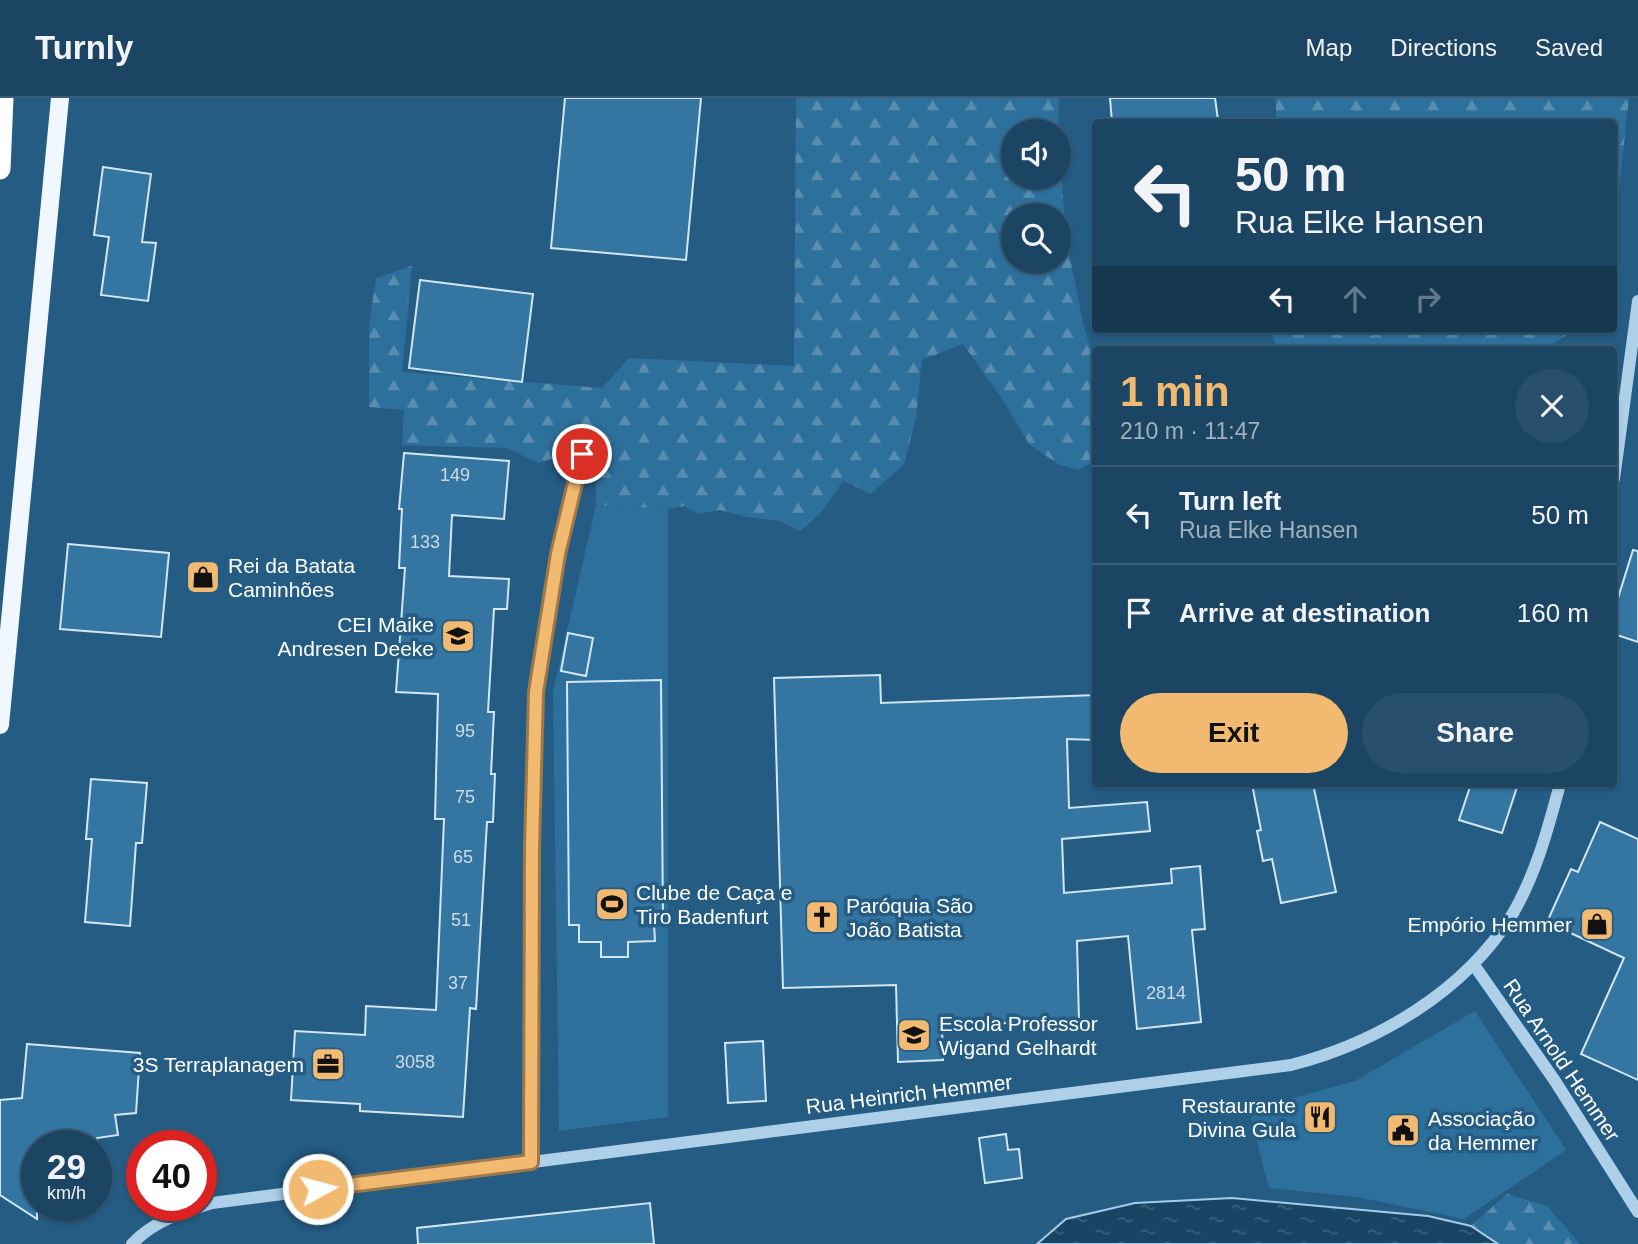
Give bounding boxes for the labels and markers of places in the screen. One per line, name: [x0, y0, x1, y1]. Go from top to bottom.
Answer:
pin: [552, 424, 612, 484]
place label: Rei da Batata Caminhões: [228, 554, 356, 601]
shop icon: Rei da Batata Caminhões: [184, 558, 222, 596]
place label: CEI Maike Andresen Deeke: [278, 613, 434, 660]
school or university icon: CEI Maike Andresen Deeke: [439, 617, 477, 655]
place label: Clube de Caça e Tiro Badenfurt: [636, 881, 792, 928]
sports icon: Clube de Caça e Tiro Badenfurt: [593, 885, 631, 923]
place label: Paróquia São João Batista: [846, 894, 973, 941]
church icon: Paróquia São João Batista: [803, 898, 841, 936]
shop icon: Empório Hemmer: [1578, 905, 1616, 943]
place label: Empório Hemmer: [1407, 913, 1572, 936]
place label: Escola Professor Wigand Gelhardt: [939, 1012, 1098, 1059]
school or university icon: Escola Professor Wigand Gelhardt: [895, 1016, 933, 1054]
office icon: 3S Terraplanagem: [309, 1045, 347, 1083]
place label: 3S Terraplanagem: [133, 1053, 304, 1076]
place label: Restaurante Divina Gula: [1182, 1094, 1296, 1141]
restaurant icon: Restaurante Divina Gula: [1301, 1098, 1339, 1136]
place label: Associação da Hemmer: [1428, 1107, 1538, 1154]
public building icon: Associação da Hemmer: [1384, 1111, 1422, 1149]

